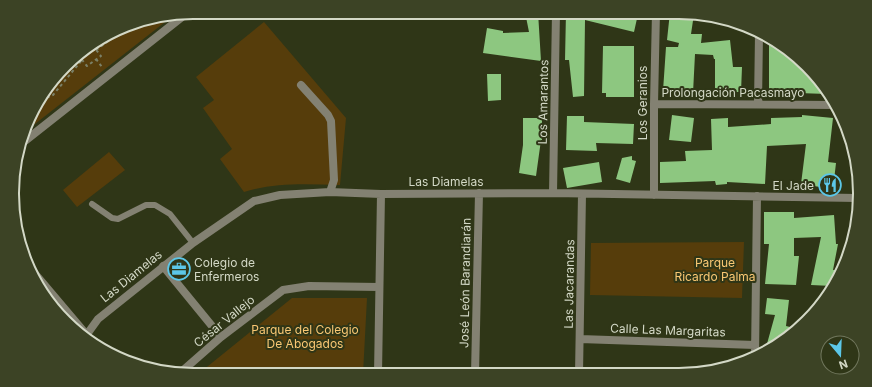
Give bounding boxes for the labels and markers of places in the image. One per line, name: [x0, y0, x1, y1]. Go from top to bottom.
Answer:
restaurant icon: El Jade: [817, 172, 843, 198]
place label: El Jade: [773, 178, 814, 193]
place label: Colegio de Enfermeros: [194, 255, 259, 284]
office icon: Colegio de Enfermeros: [166, 256, 192, 282]

